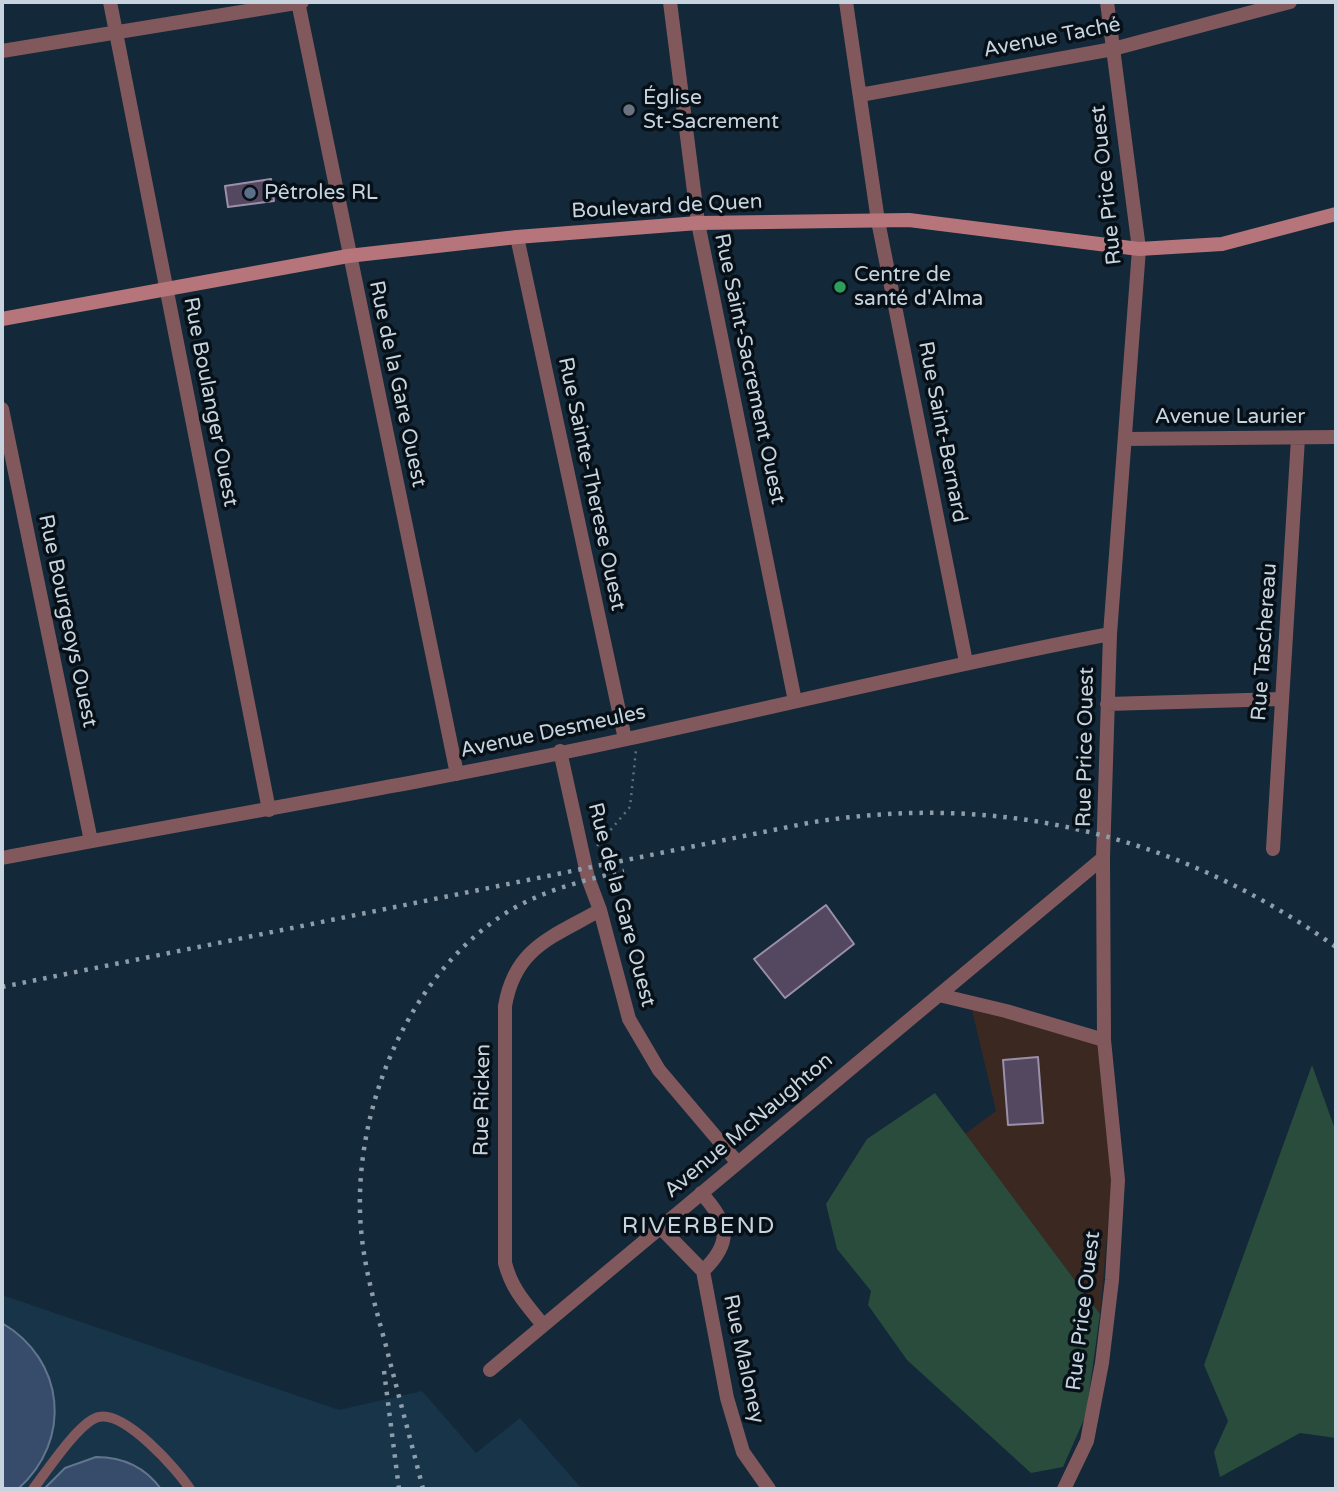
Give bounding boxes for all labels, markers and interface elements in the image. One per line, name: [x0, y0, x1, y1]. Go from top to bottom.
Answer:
street label: Avenue Taché: [981, 12, 1123, 64]
place label: Église St-Sacrement: [643, 85, 779, 135]
marker: Église St-Sacrement: [621, 102, 637, 118]
street label: Rue Price Ouest: [1086, 104, 1128, 266]
place label: Pêtroles RL: [264, 180, 378, 206]
marker: Pêtroles RL: [242, 185, 258, 201]
street label: Boulevard de Quen: [571, 189, 763, 225]
street label: Rue Saint-Sacrement Ouest: [708, 231, 790, 507]
place label: Centre de santé d'Alma: [854, 262, 983, 312]
street label: Rue de la Gare Ouest: [363, 278, 431, 490]
marker: Centre de santé d'Alma: [832, 279, 848, 295]
street label: Rue Boulanger Ouest: [177, 295, 243, 509]
street label: Rue Saint-Bernard: [912, 339, 972, 525]
street label: Rue Sainte-Therese Ouest: [552, 355, 630, 613]
street label: Avenue Laurier: [1155, 404, 1305, 430]
street label: Rue Bourgeoys Ouest: [32, 512, 102, 730]
street label: Rue Taschereau: [1247, 562, 1283, 722]
street label: Rue Price Ouest: [1072, 667, 1100, 827]
street label: Avenue Desmeules: [458, 700, 648, 764]
street label: Rue de la Gare Ouest: [582, 800, 660, 1010]
street label: Rue Ricken: [469, 1044, 497, 1156]
street label: Avenue McNaughton: [660, 1048, 838, 1204]
district label: RIVERBEND: [623, 1213, 775, 1241]
street label: Rue Price Ouest: [1062, 1230, 1106, 1392]
street label: Rue Maloney: [717, 1292, 769, 1426]

